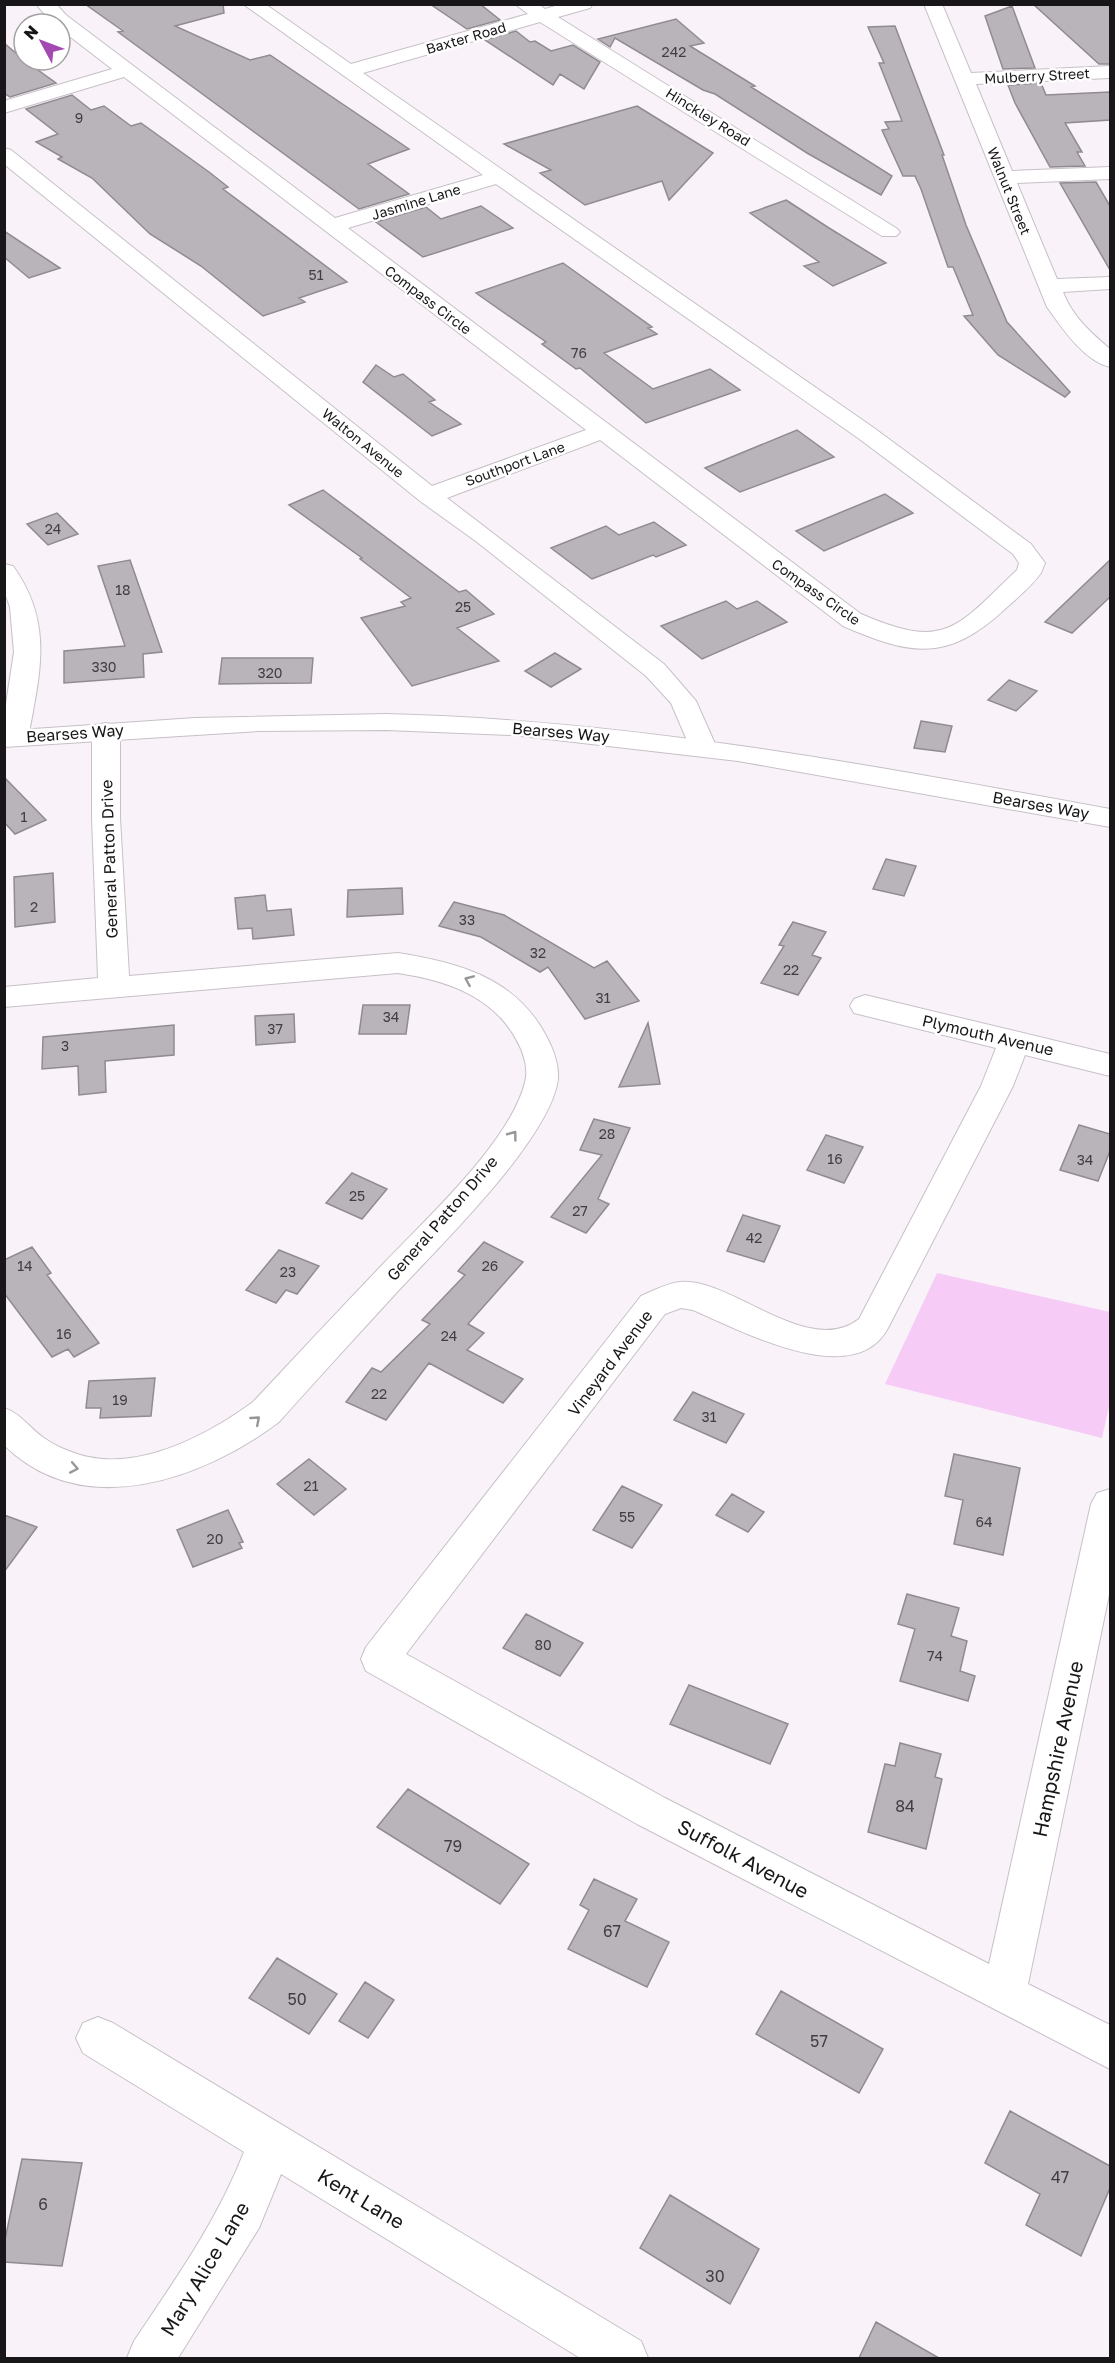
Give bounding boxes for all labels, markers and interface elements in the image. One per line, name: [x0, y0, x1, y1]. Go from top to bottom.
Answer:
north arrow: [12, 12, 72, 72]
street label: Baxter Road: [424, 18, 508, 57]
text: N: [19, 21, 42, 43]
house number: 242: [662, 43, 686, 60]
street label: Mulberry Street: [984, 64, 1090, 87]
street label: Hinckley Road: [663, 84, 754, 149]
house number: 9: [75, 109, 83, 126]
street label: Walnut Street: [984, 145, 1035, 237]
street label: Jasmine Lane: [369, 180, 462, 223]
street label: Compass Circle: [382, 262, 475, 338]
house number: 51: [309, 266, 324, 283]
house number: 76: [571, 344, 587, 361]
street label: Walton Avenue: [319, 404, 408, 481]
street label: Southport Lane: [463, 438, 567, 489]
house number: 24: [45, 520, 61, 537]
street label: Compass Circle: [769, 555, 864, 628]
house number: 18: [115, 581, 131, 598]
house number: 25: [455, 598, 471, 615]
house number: 330: [91, 658, 117, 675]
house number: 320: [258, 664, 283, 681]
street label: Bearses Way: [511, 718, 611, 746]
street label: Bearses Way: [25, 720, 125, 746]
street label: General Patton Drive: [96, 779, 122, 939]
street label: Bearses Way: [991, 787, 1091, 823]
house number: 1: [21, 808, 28, 825]
house number: 2: [30, 898, 38, 915]
house number: 33: [459, 911, 475, 928]
house number: 32: [530, 944, 546, 961]
house number: 22: [783, 961, 799, 978]
one-way arrow: [464, 975, 475, 987]
house number: 31: [596, 989, 611, 1006]
house number: 34: [383, 1008, 399, 1025]
street label: Plymouth Avenue: [920, 1010, 1056, 1060]
house number: 37: [267, 1020, 283, 1037]
house number: 3: [61, 1037, 69, 1054]
house number: 28: [599, 1125, 615, 1142]
one-way arrow: [506, 1131, 517, 1142]
house number: 16: [827, 1150, 843, 1167]
street label: General Patton Drive: [382, 1151, 502, 1285]
house number: 34: [1077, 1151, 1093, 1168]
house number: 25: [349, 1187, 365, 1204]
house number: 27: [572, 1202, 588, 1219]
house number: 42: [746, 1229, 762, 1246]
house number: 14: [17, 1257, 33, 1274]
house number: 26: [482, 1257, 498, 1274]
house number: 23: [280, 1263, 296, 1280]
street label: Vineyard Avenue: [564, 1306, 656, 1420]
house number: 16: [56, 1325, 72, 1342]
house number: 24: [441, 1327, 457, 1344]
house number: 22: [371, 1385, 387, 1402]
house number: 19: [112, 1391, 128, 1408]
house number: 31: [702, 1408, 717, 1425]
one-way arrow: [249, 1416, 260, 1427]
one-way arrow: [69, 1461, 79, 1474]
house number: 21: [304, 1477, 319, 1494]
house number: 55: [619, 1508, 635, 1525]
house number: 64: [975, 1513, 993, 1530]
house number: 20: [207, 1530, 223, 1547]
house number: 80: [534, 1636, 552, 1653]
house number: 74: [927, 1647, 943, 1664]
street label: Hampshire Avenue: [1027, 1658, 1087, 1839]
house number: 84: [895, 1796, 915, 1816]
street label: Suffolk Avenue: [674, 1814, 813, 1903]
house number: 79: [444, 1836, 462, 1856]
house number: 67: [603, 1921, 621, 1941]
house number: 50: [287, 1989, 307, 2009]
house number: 57: [810, 2031, 828, 2051]
street label: Kent Lane: [314, 2163, 409, 2233]
house number: 47: [1051, 2167, 1069, 2187]
house number: 6: [38, 2194, 48, 2214]
street label: Mary Alice Lane: [155, 2197, 254, 2340]
house number: 30: [705, 2266, 725, 2286]

